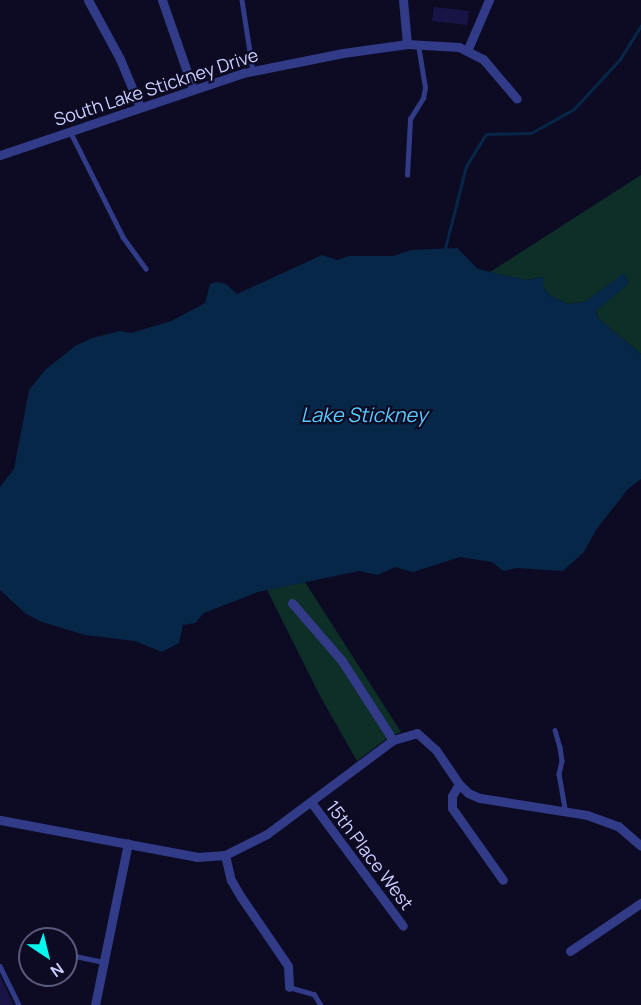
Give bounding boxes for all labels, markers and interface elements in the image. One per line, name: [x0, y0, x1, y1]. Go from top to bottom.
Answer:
street label: South Lake Stickney Drive: [51, 44, 261, 130]
water label: Lake Stickney: [301, 402, 427, 426]
street label: 15th Place West: [322, 796, 418, 914]
north arrow: [18, 927, 78, 987]
text: N: [46, 958, 68, 982]

